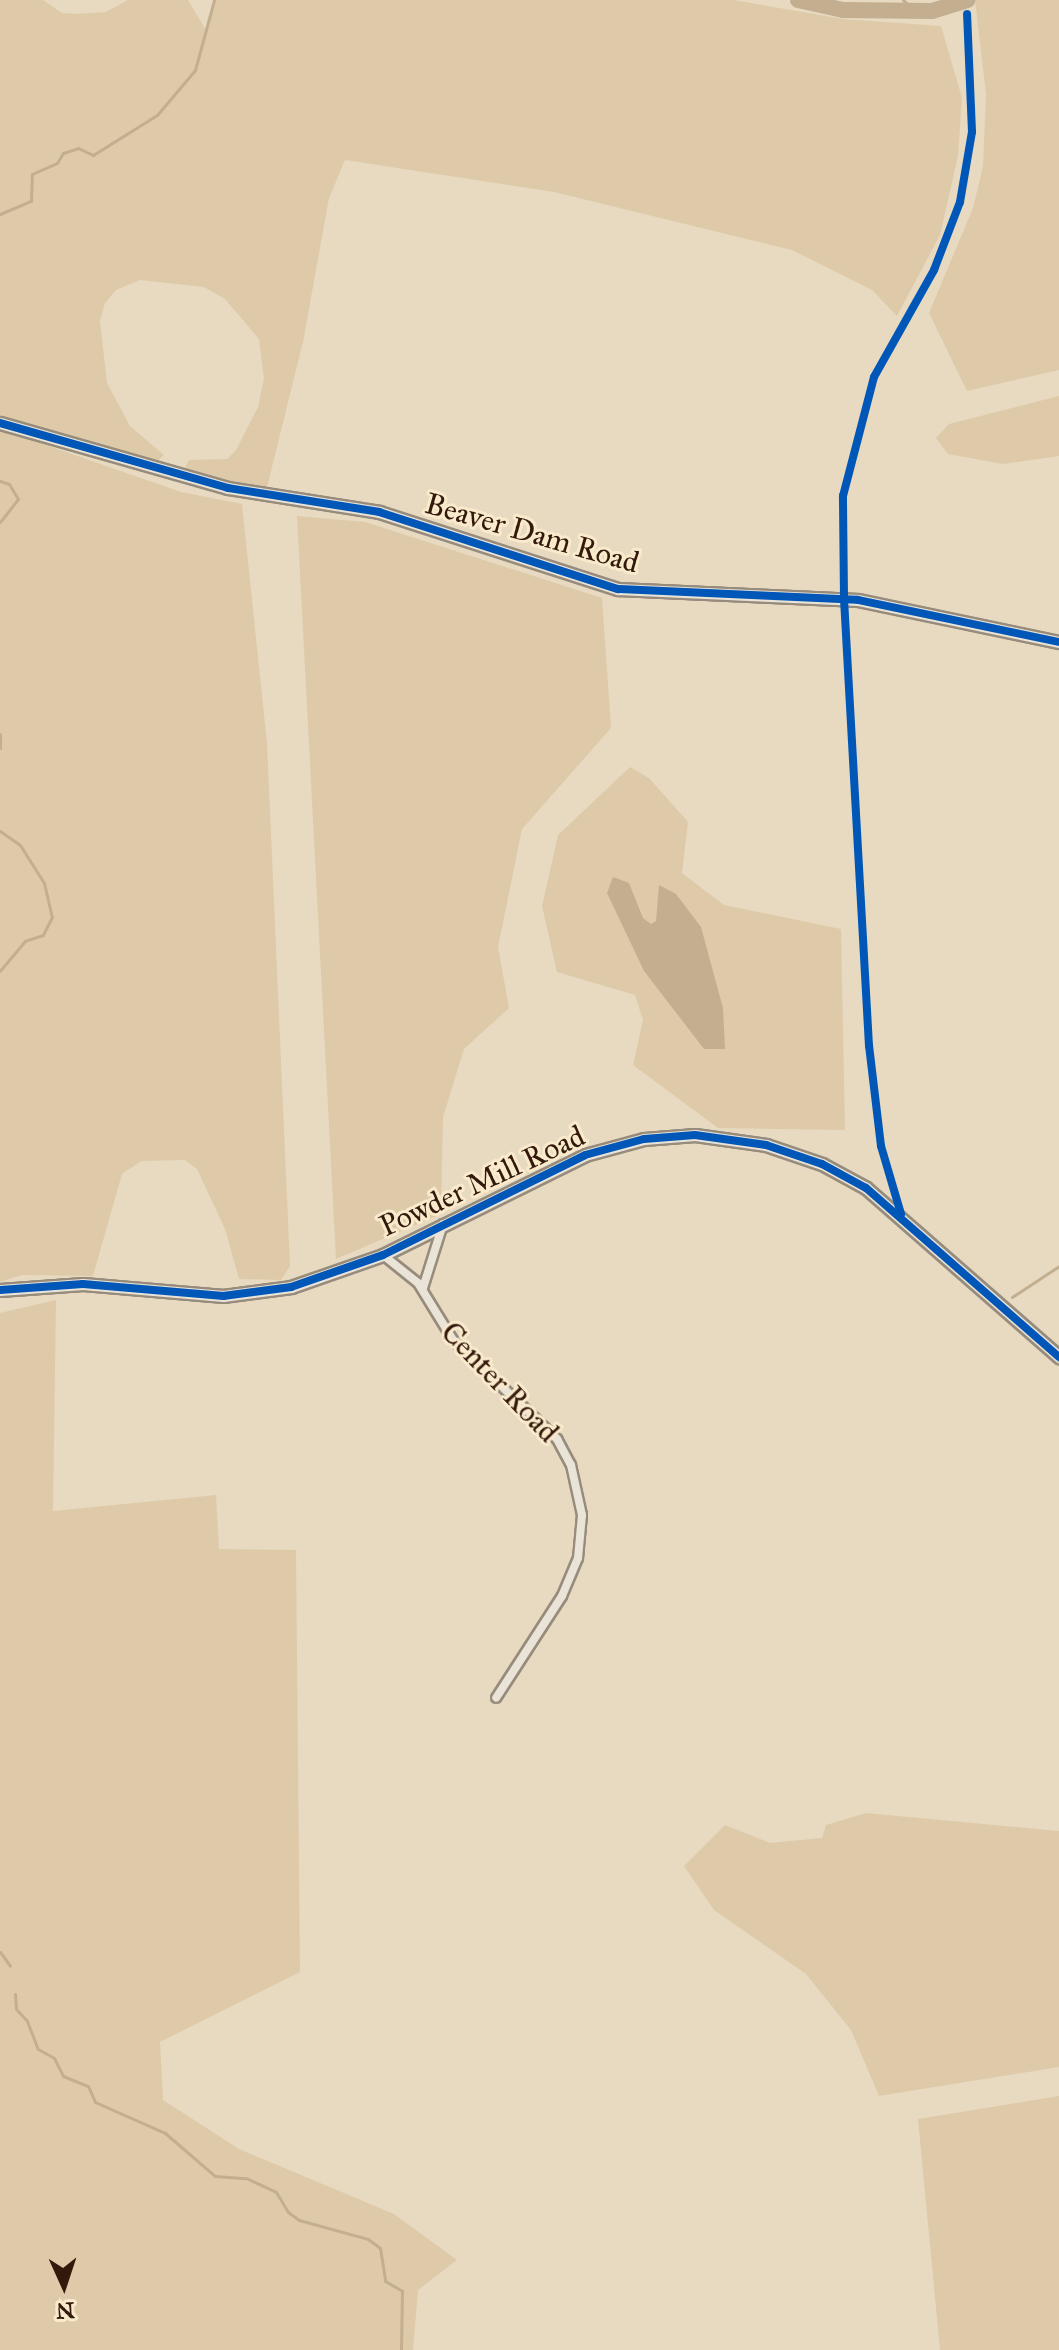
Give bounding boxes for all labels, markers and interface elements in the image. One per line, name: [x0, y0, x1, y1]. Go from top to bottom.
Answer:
street label: Beaver Dam Road: [421, 485, 643, 581]
street label: Powder Mill Road: [374, 1118, 590, 1244]
street label: Center Road: [434, 1314, 566, 1450]
north arrow: [24, 2246, 104, 2326]
text: N: [55, 2296, 75, 2324]

